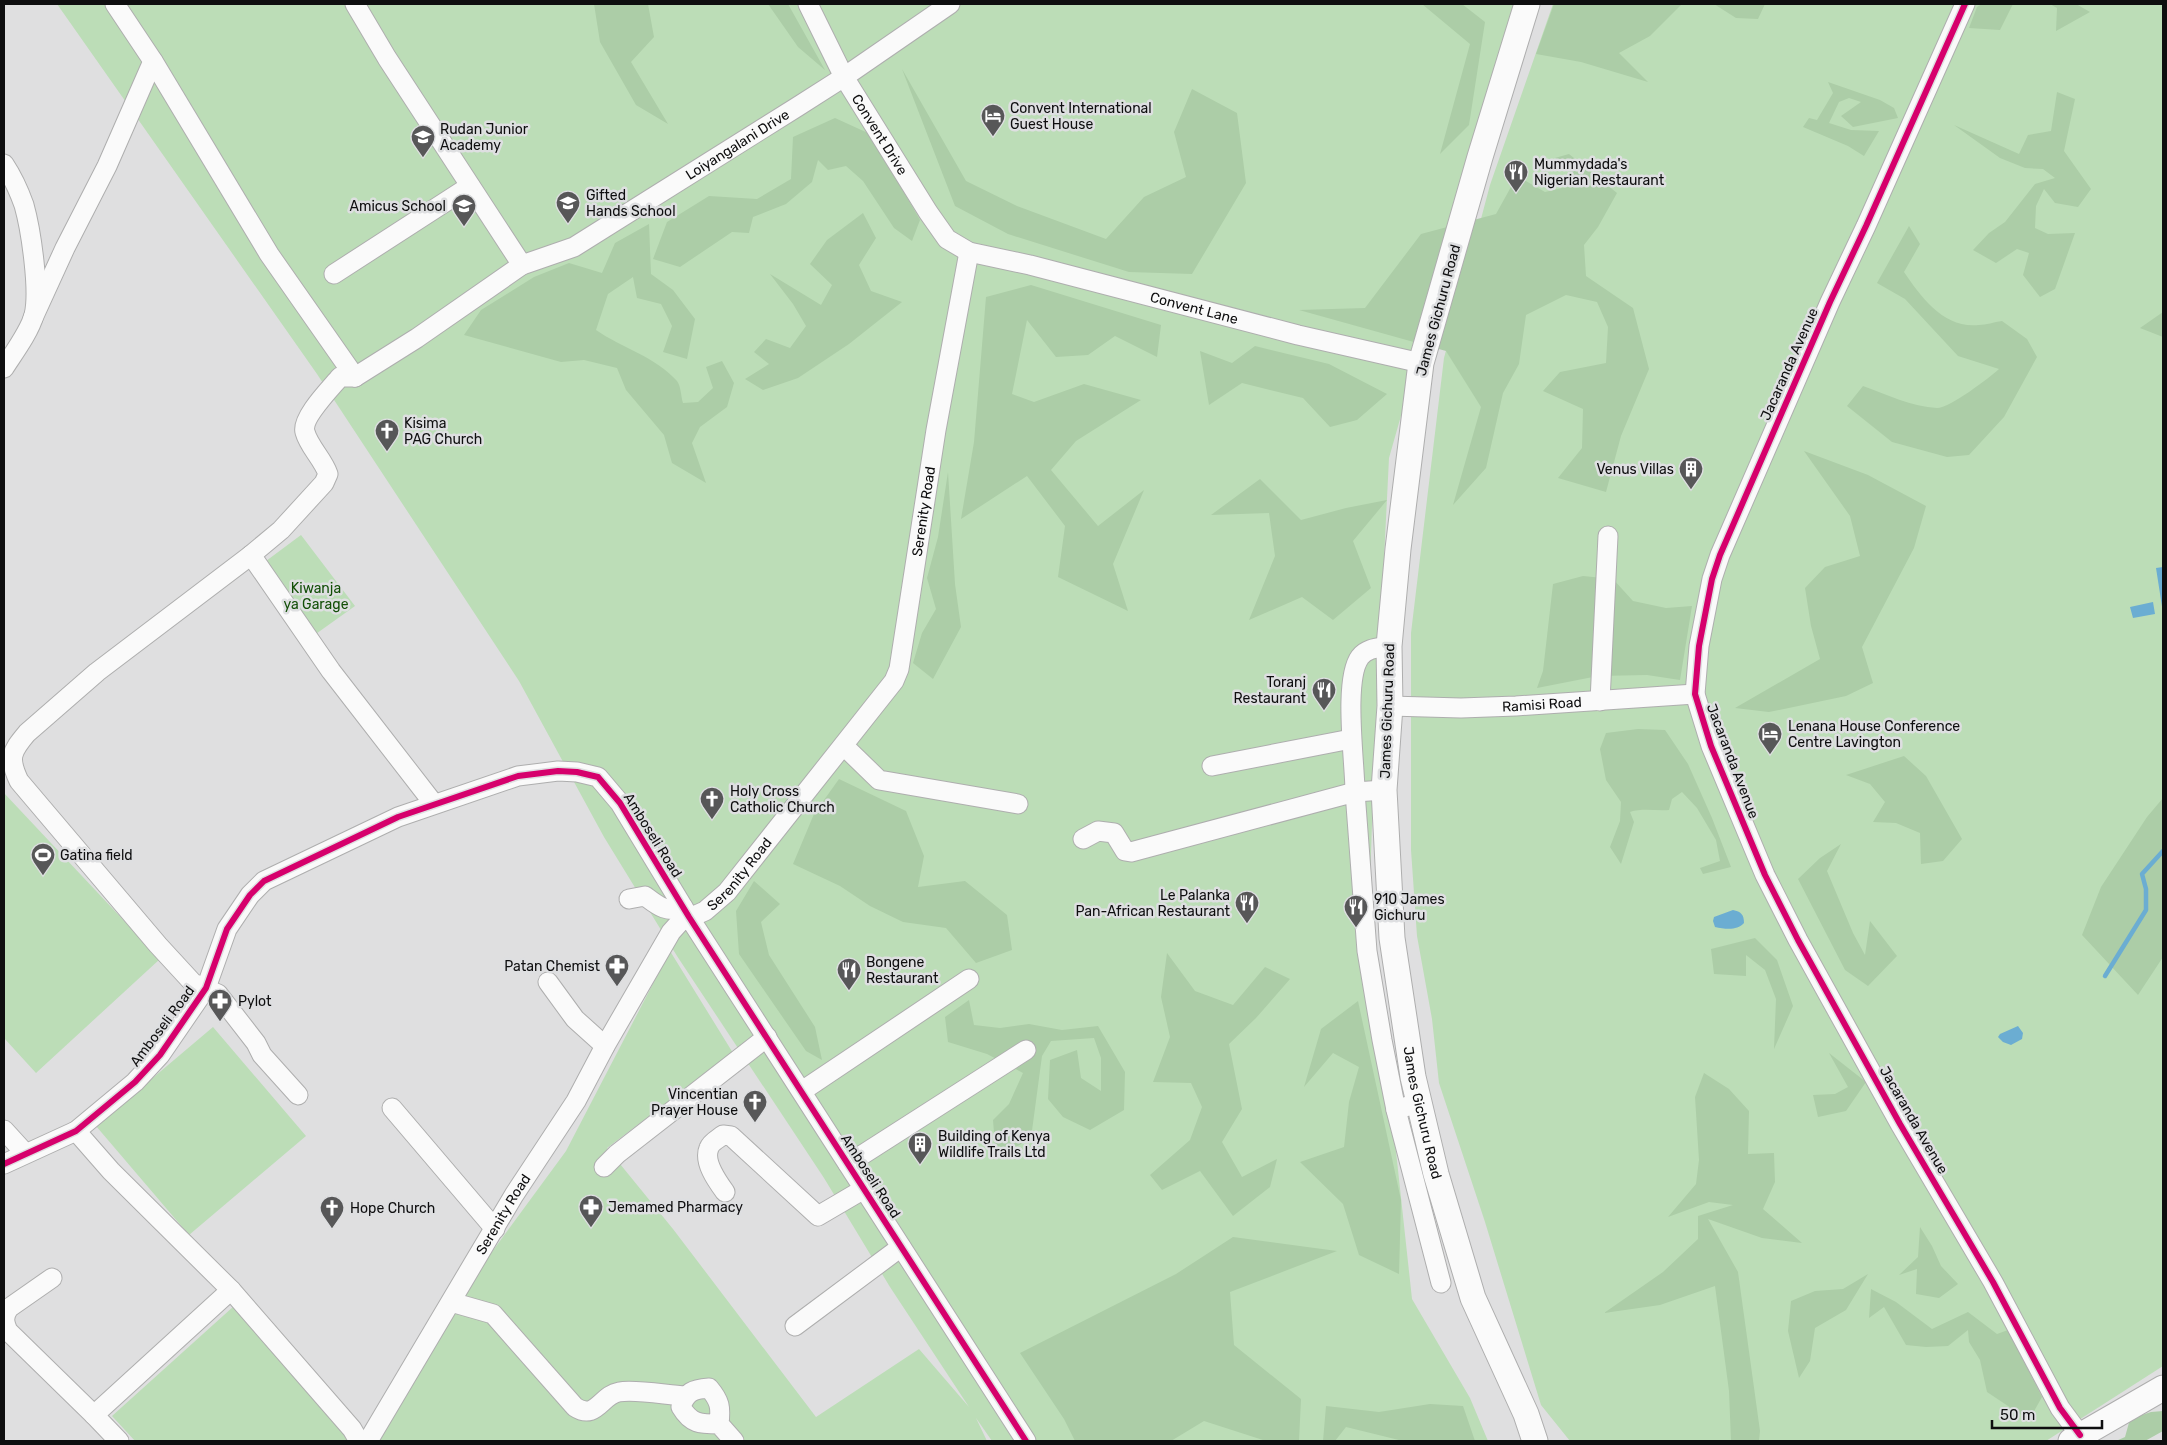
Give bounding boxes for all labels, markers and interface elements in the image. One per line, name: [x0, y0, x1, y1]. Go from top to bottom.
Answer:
street label: Convent Drive: [848, 91, 911, 178]
place label: Convent International Guest House: [1010, 100, 1152, 133]
hotel icon: Convent International Guest House: [980, 103, 1006, 137]
street label: Loiyangalani Drive: [683, 106, 793, 184]
place label: Rudan Junior Academy: [440, 121, 529, 154]
school or university icon: Rudan Junior Academy: [410, 124, 436, 158]
place label: Mummydada's Nigerian Restaurant: [1534, 156, 1665, 189]
restaurant icon: Mummydada's Nigerian Restaurant: [1503, 159, 1529, 193]
place label: Gifted Hands School: [586, 187, 676, 220]
school or university icon: Gifted Hands School: [555, 190, 581, 224]
school or university icon: Amicus School: [451, 193, 477, 227]
place label: Amicus School: [350, 198, 446, 215]
street label: James Gichuru Road: [1413, 243, 1464, 378]
street label: Convent Lane: [1148, 289, 1240, 328]
street label: Jacaranda Avenue: [1757, 305, 1822, 423]
place label: Kisima PAG Church: [404, 415, 482, 448]
church icon: Kisima PAG Church: [374, 418, 400, 452]
building icon: Venus Villas: [1678, 456, 1704, 490]
place label: Venus Villas: [1596, 461, 1674, 478]
street label: Serenity Road: [909, 465, 939, 558]
park label: Kiwanja ya Garage: [283, 580, 349, 613]
street label: James Gichuru Road: [1377, 643, 1398, 779]
place label: Toranj Restaurant: [1234, 674, 1307, 707]
restaurant icon: Toranj Restaurant: [1311, 677, 1337, 711]
street label: Ramisi Road: [1502, 694, 1582, 716]
street label: Jacaranda Avenue: [1703, 701, 1762, 821]
place label: Lenana House Conference Centre Lavington: [1788, 718, 1960, 751]
hotel icon: Lenana House Conference Centre Lavington: [1757, 721, 1783, 755]
place label: Holy Cross Catholic Church: [730, 783, 835, 816]
church icon: Holy Cross Catholic Church: [699, 786, 725, 820]
street label: Amboseli Road: [620, 790, 685, 881]
street label: Serenity Road: [704, 834, 776, 914]
sports icon: Gatina field: [30, 842, 56, 876]
place label: Gatina field: [60, 847, 133, 864]
place label: Le Palanka Pan-African Restaurant: [1075, 887, 1231, 920]
restaurant icon: Le Palanka Pan-African Restaurant: [1234, 890, 1260, 924]
place label: 910 James Gichuru: [1374, 891, 1445, 924]
restaurant icon: 910 James Gichuru: [1343, 894, 1369, 928]
pharmacy icon: Patan Chemist: [604, 953, 630, 987]
place label: Bongene Restaurant: [866, 954, 939, 987]
restaurant icon: Bongene Restaurant: [836, 957, 862, 991]
place label: Patan Chemist: [504, 958, 601, 975]
street label: Amboseli Road: [127, 983, 198, 1070]
pharmacy icon: Pylot: [207, 988, 233, 1022]
place label: Pylot: [238, 993, 272, 1010]
street label: James Gichuru Road: [1399, 1045, 1445, 1181]
street label: Jacaranda Avenue: [1876, 1063, 1951, 1177]
place label: Vincentian Prayer House: [651, 1086, 738, 1119]
church icon: Vincentian Prayer House: [742, 1089, 768, 1123]
place label: Building of Kenya Wildlife Trails Ltd: [938, 1128, 1050, 1161]
street label: Amboseli Road: [837, 1131, 904, 1221]
building icon: Building of Kenya Wildlife Trails Ltd: [907, 1131, 933, 1165]
street label: Serenity Road: [473, 1171, 534, 1258]
pharmacy icon: Jemamed Pharmacy: [578, 1194, 604, 1228]
church icon: Hope Church: [319, 1195, 345, 1229]
place label: Jemamed Pharmacy: [608, 1199, 743, 1216]
place label: Hope Church: [350, 1200, 435, 1217]
scale bar: [1992, 1398, 2102, 1430]
text: 50 m: [2000, 1406, 2035, 1424]

